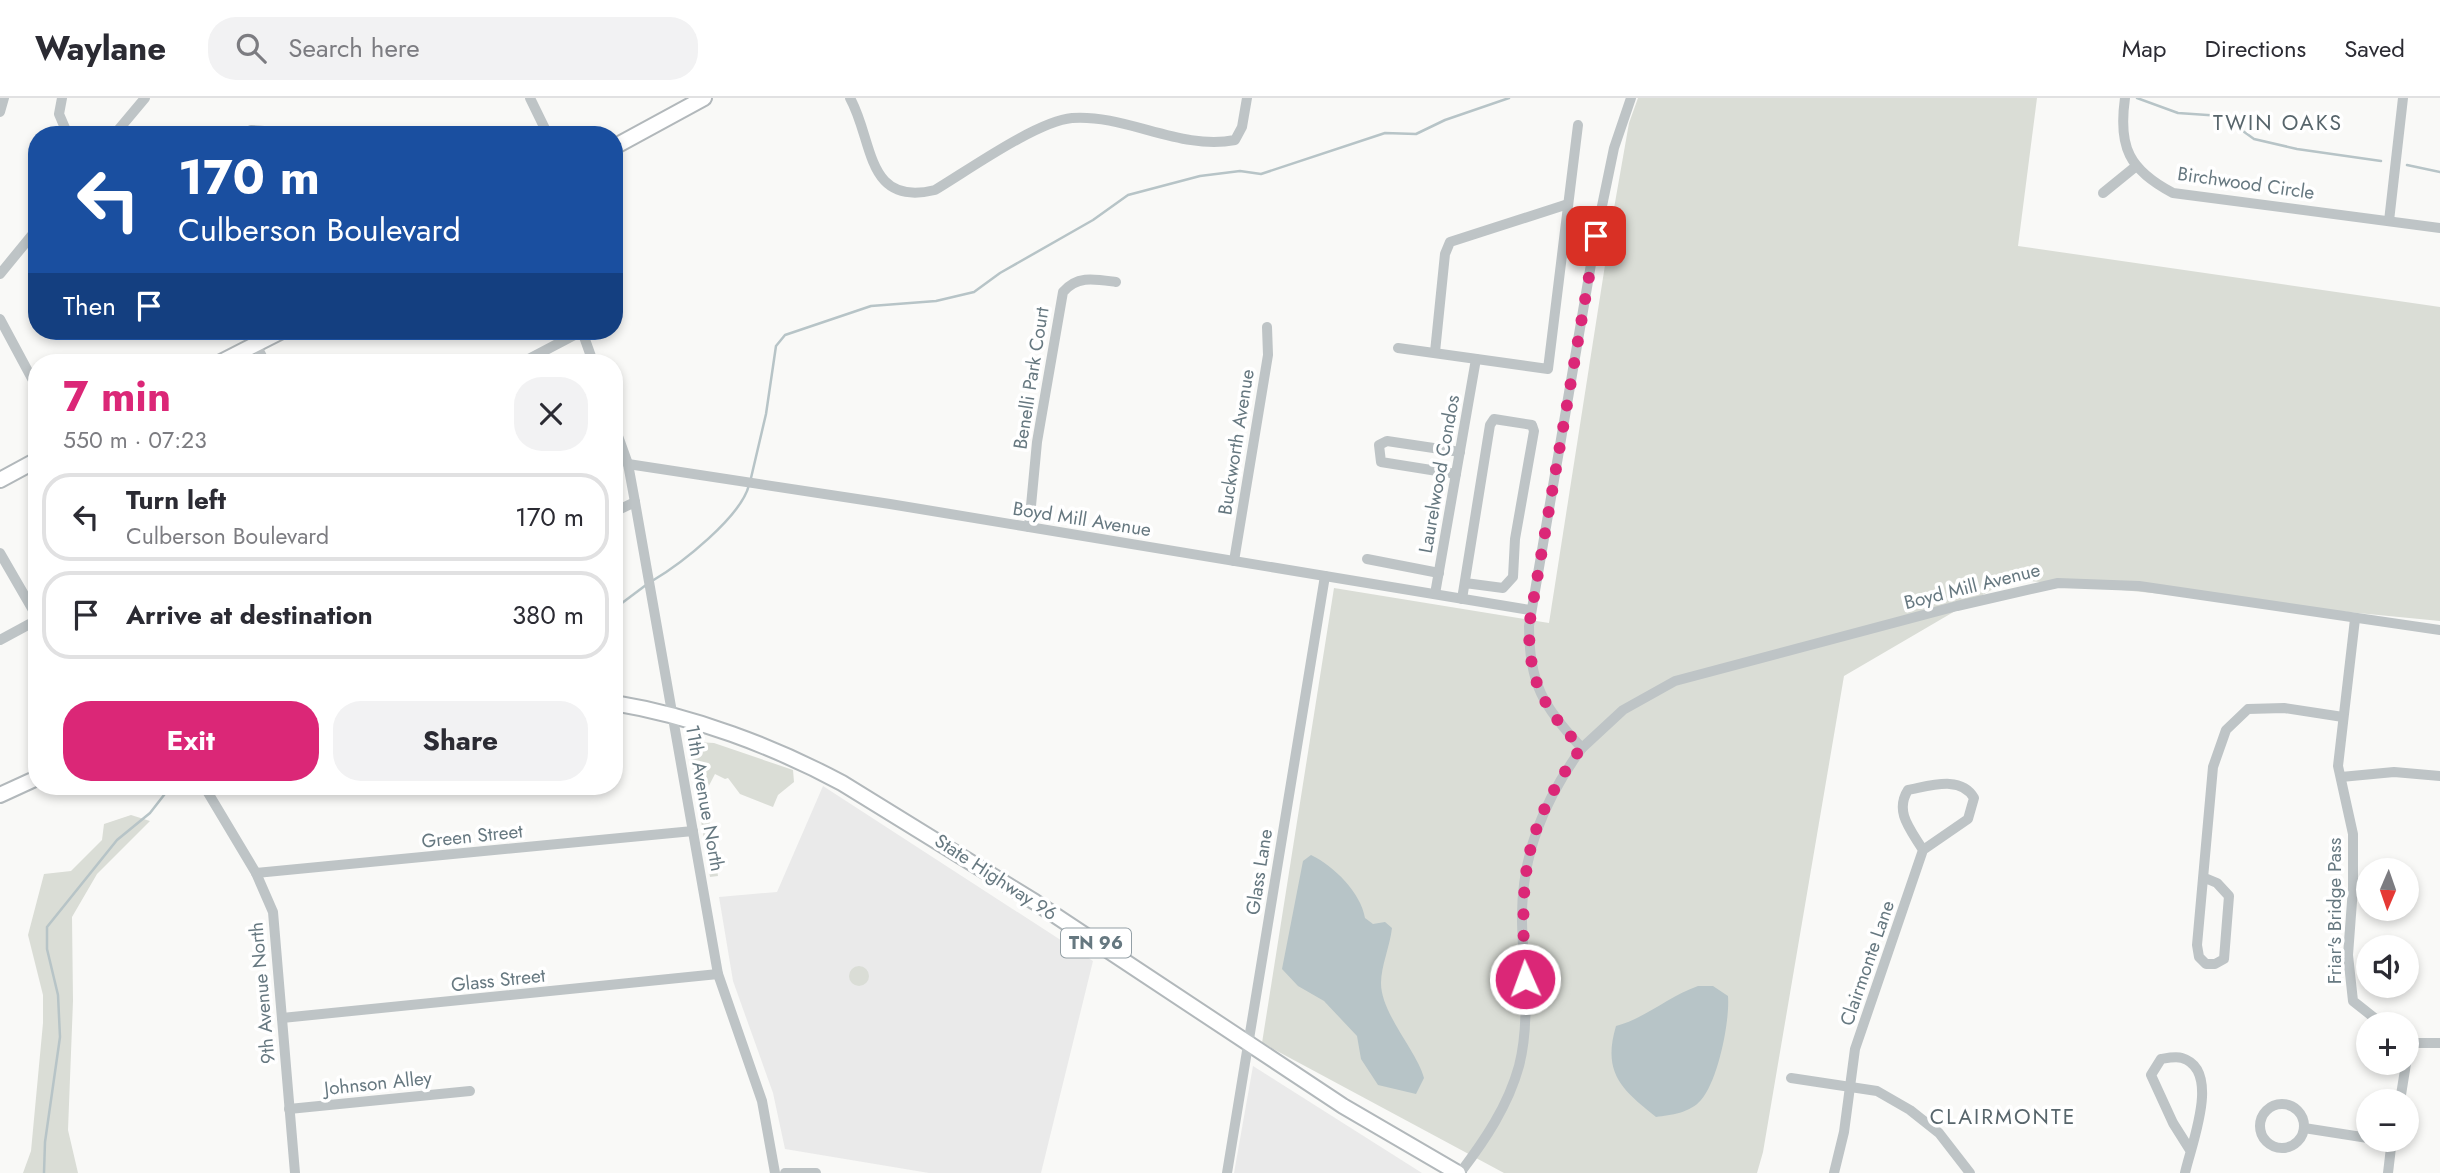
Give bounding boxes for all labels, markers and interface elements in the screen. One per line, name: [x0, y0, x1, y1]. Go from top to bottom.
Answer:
search box: [208, 17, 698, 80]
text: Waylane: [35, 25, 166, 72]
icon: search: [232, 29, 270, 67]
text: Search here: [288, 29, 420, 67]
text: Map: [2122, 31, 2167, 66]
text: Directions: [2205, 31, 2306, 66]
text: Saved: [2344, 31, 2405, 66]
district label: TWIN OAKS: [2213, 108, 2343, 138]
text: 170 m: [178, 142, 320, 212]
icon: left: [63, 154, 154, 245]
street label: Birchwood Circle: [2176, 160, 2316, 206]
pin: [1566, 206, 1626, 266]
text: Culberson Boulevard: [178, 207, 461, 253]
icon: arrive: [1577, 217, 1615, 255]
text: Then: [63, 287, 116, 325]
icon: arrive: [130, 287, 168, 325]
street label: Benelli Park Court: [1006, 305, 1056, 451]
text: 7 min: [63, 366, 171, 427]
street label: Buckworth Avenue: [1211, 367, 1261, 517]
button: close: [514, 377, 588, 451]
street label: Laurelwood Condos: [1412, 392, 1466, 555]
text: 550 m · 07:23: [63, 423, 207, 457]
text: Turn left: [126, 481, 226, 519]
street label: Boyd Mill Avenue: [1011, 495, 1153, 543]
icon: left: [67, 498, 105, 536]
text: 170 m: [515, 498, 584, 536]
text: Culberson Boulevard: [126, 519, 329, 553]
street label: Boyd Mill Avenue: [1901, 556, 2043, 616]
icon: arrive: [67, 596, 105, 634]
text: Arrive at destination: [126, 596, 373, 634]
text: 380 m: [512, 596, 584, 634]
button: Exit: [63, 701, 319, 781]
button: Share: [333, 701, 588, 781]
street label: 11th Avenue North: [679, 723, 731, 873]
street label: Green Street: [420, 817, 524, 855]
street label: State Highway 96: [929, 827, 1063, 927]
street label: Glass Lane: [1239, 827, 1279, 917]
street label: Friar's Bridge Pass: [2321, 837, 2348, 984]
north arrow: [2356, 858, 2418, 920]
map controls: [2356, 858, 2419, 1152]
street label: Clairmonte Lane: [1833, 897, 1901, 1029]
street label: 9th Avenue North: [242, 921, 282, 1065]
road number: TN 96: [1061, 928, 1131, 958]
button: sound: [2356, 935, 2419, 998]
position arrow: [1488, 942, 1562, 1016]
street label: Glass Street: [450, 962, 547, 998]
button: +: [2356, 1012, 2419, 1075]
street label: Johnson Alley: [320, 1064, 434, 1102]
button: −: [2356, 1089, 2419, 1152]
district label: CLAIRMONTE: [1930, 1102, 2076, 1132]

